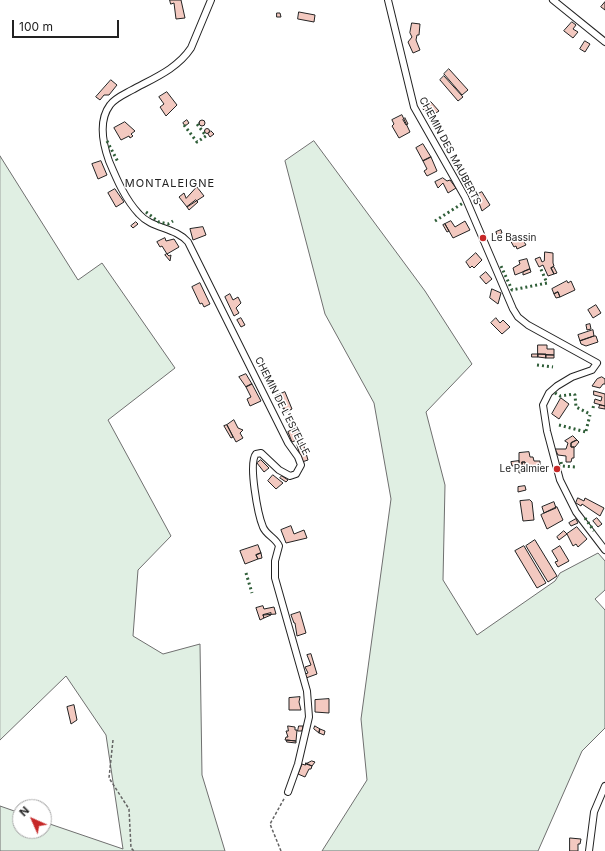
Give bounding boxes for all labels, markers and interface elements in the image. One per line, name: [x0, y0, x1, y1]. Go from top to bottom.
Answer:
scale bar: [14, 12, 121, 38]
text: 100 m: [19, 19, 53, 34]
street label: CHEMIN DES MAUBERTS: [416, 95, 484, 207]
district label: MONTALEIGNE: [125, 177, 215, 191]
place label: Le Bassin: [491, 232, 536, 244]
marker: Le Bassin: [478, 233, 488, 243]
street label: CHEMIN DE L'ESTELLE: [252, 355, 312, 457]
place label: Le Palmier: [500, 463, 549, 475]
marker: Le Palmier: [552, 464, 562, 474]
north arrow: [12, 799, 52, 839]
text: N: [16, 803, 32, 819]

